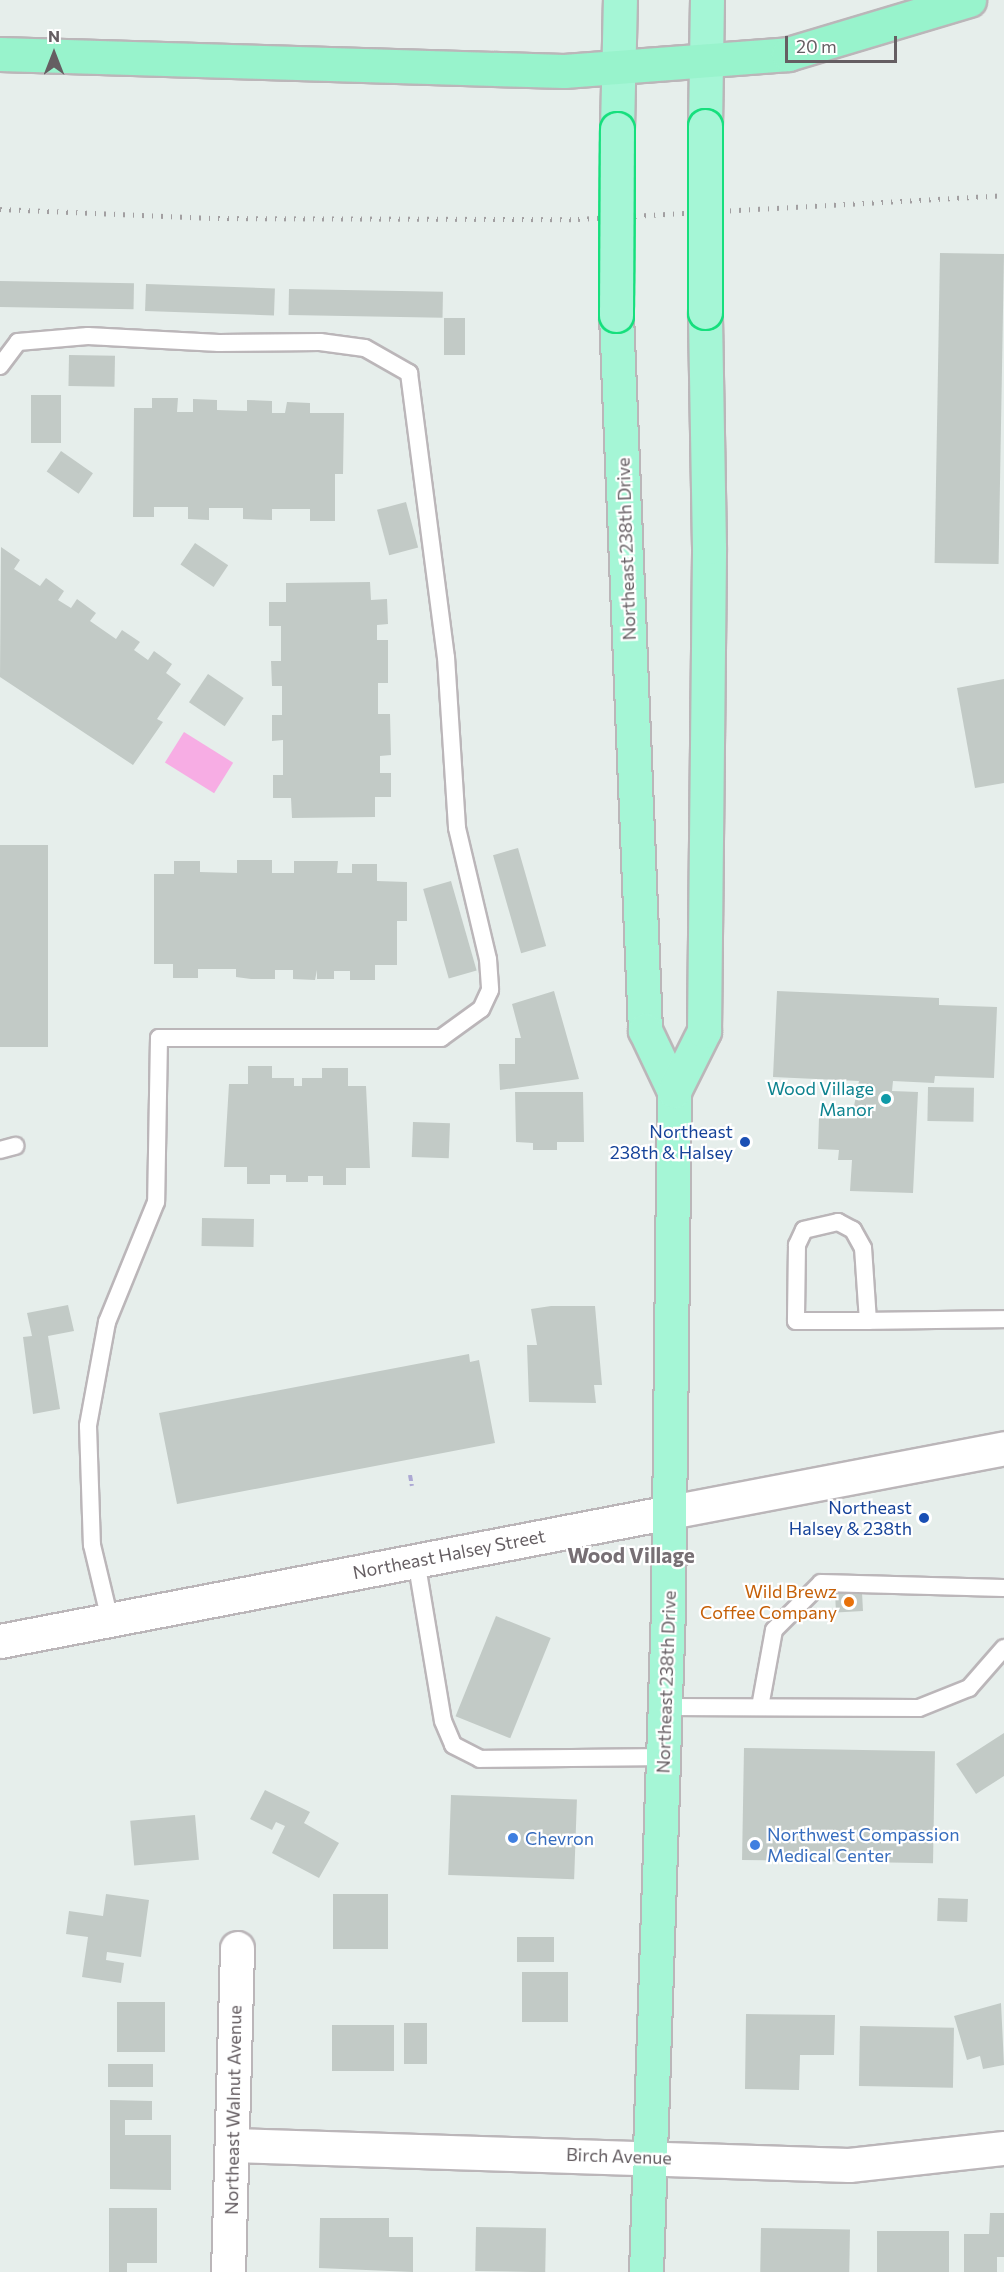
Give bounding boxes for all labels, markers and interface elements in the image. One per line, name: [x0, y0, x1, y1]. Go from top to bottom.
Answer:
north arrow: [24, 24, 84, 84]
scale bar: [788, 24, 900, 62]
text: N: [48, 26, 60, 45]
text: 20 m: [796, 35, 837, 57]
street label: Northeast 238th Drive: [612, 457, 640, 641]
place label: Wood Village Manor: [767, 1078, 874, 1120]
marker: Wood Village Manor: [879, 1092, 893, 1106]
place label: Northeast 238th & Halsey: [610, 1121, 733, 1164]
marker: Northeast 238th & Halsey: [738, 1135, 752, 1149]
place label: Northeast Halsey & 238th: [789, 1497, 912, 1540]
marker: Northeast Halsey & 238th: [917, 1511, 931, 1525]
street label: Northeast Halsey Street: [351, 1525, 547, 1583]
district label: Wood Village: [567, 1542, 695, 1568]
place label: Wild Brewz Coffee Company: [700, 1581, 837, 1624]
street label: Northeast 238th Drive: [652, 1590, 680, 1774]
marker: Wild Brewz Coffee Company: [842, 1595, 856, 1609]
place label: Northwest Compassion Medical Center: [767, 1824, 959, 1866]
place label: Chevron: [525, 1827, 594, 1849]
marker: Chevron: [506, 1831, 520, 1845]
marker: Northwest Compassion Medical Center: [748, 1838, 762, 1852]
street label: Northeast Walnut Avenue: [220, 2005, 246, 2215]
street label: Birch Avenue: [566, 2143, 672, 2169]

